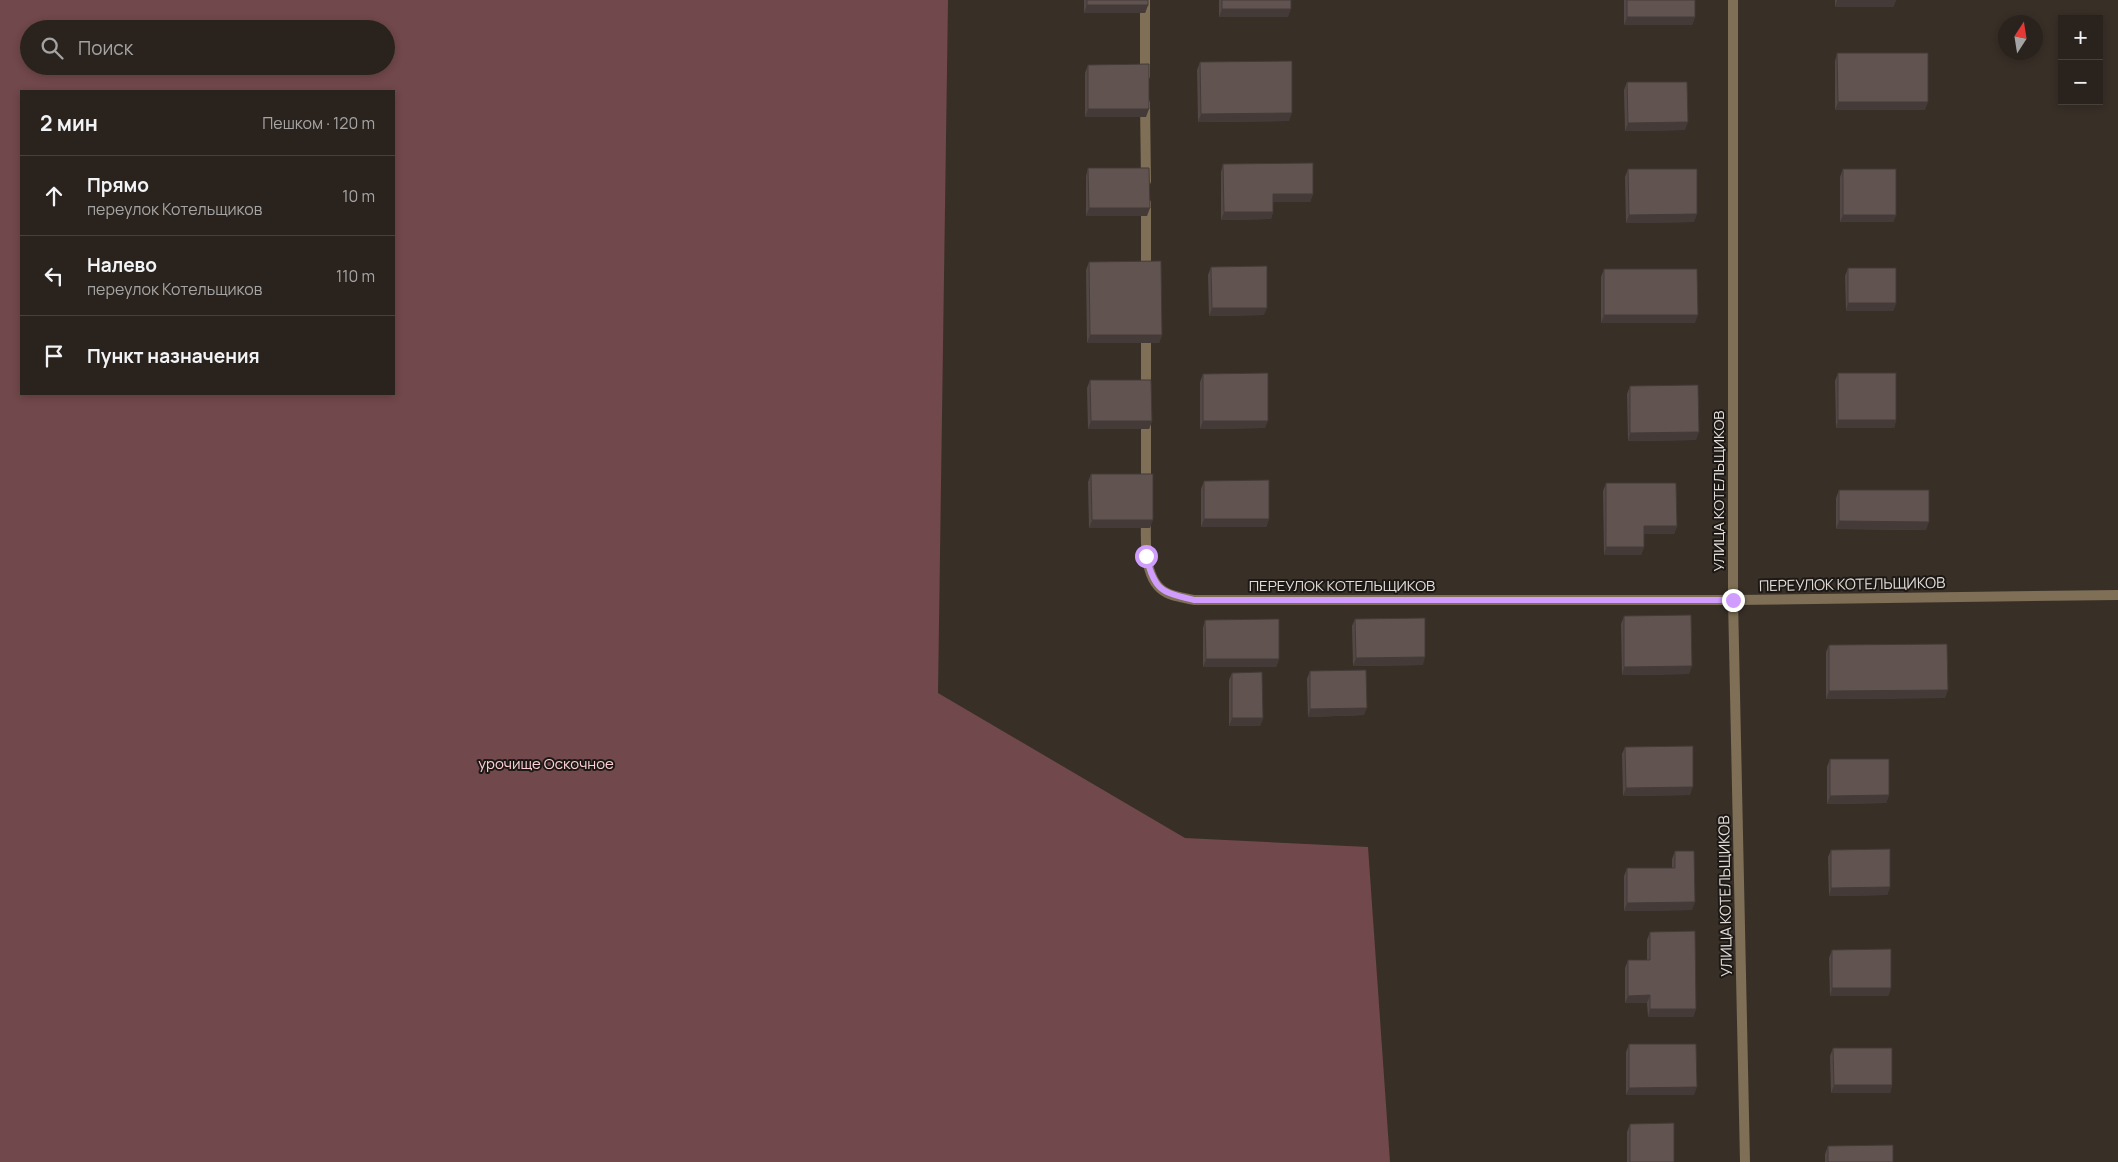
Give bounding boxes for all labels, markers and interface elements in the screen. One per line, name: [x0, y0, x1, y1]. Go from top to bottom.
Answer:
north arrow: [1998, 15, 2043, 60]
map controls: [2058, 15, 2103, 105]
button: +: [2058, 15, 2103, 60]
search box: [20, 20, 395, 75]
icon: search: [38, 34, 66, 62]
text: Поиск: [78, 35, 133, 61]
button: −: [2058, 60, 2103, 105]
text: 2 мин: [40, 109, 98, 137]
text: Пешком · 120 m: [262, 112, 375, 134]
text: Прямо: [87, 172, 149, 198]
icon: ahead: [40, 182, 68, 210]
text: 10 m: [342, 185, 375, 207]
text: переулок Котельщиков: [87, 198, 262, 220]
text: Налево: [87, 252, 157, 278]
icon: left: [40, 262, 68, 290]
text: 110 m: [336, 265, 375, 287]
text: переулок Котельщиков: [87, 278, 262, 300]
icon: arrive: [40, 342, 68, 370]
text: Пункт назначения: [87, 343, 260, 369]
street label: УЛИЦА КОТЕЛЬЩИКОВ: [1708, 410, 1729, 572]
route start: [1135, 545, 1158, 568]
street label: ПЕРЕУЛОК КОТЕЛЬЩИКОВ: [1759, 572, 1945, 596]
street label: ПЕРЕУЛОК КОТЕЛЬЩИКОВ: [1249, 575, 1435, 596]
route end: [1722, 589, 1745, 612]
park label: урочище Оскочное: [478, 753, 614, 774]
street label: УЛИЦА КОТЕЛЬЩИКОВ: [1713, 815, 1737, 977]

